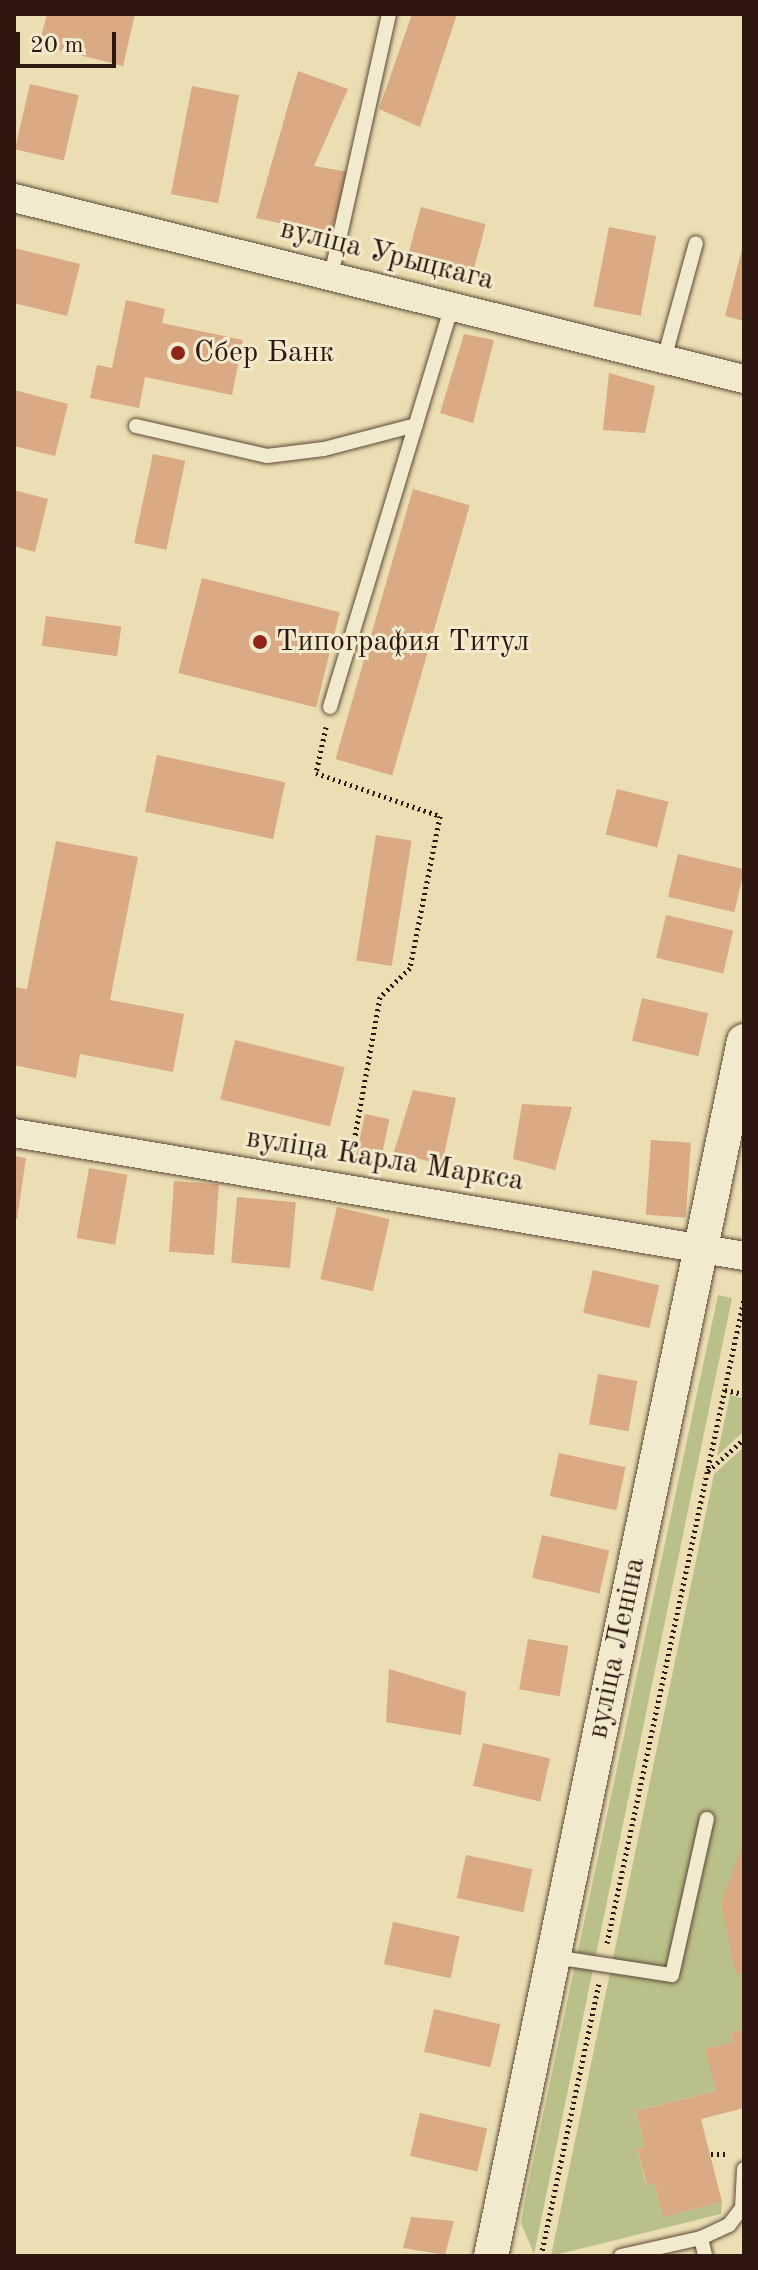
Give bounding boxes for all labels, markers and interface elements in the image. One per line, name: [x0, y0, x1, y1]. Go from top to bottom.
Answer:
scale bar: [20, 16, 120, 66]
text: 20 m: [30, 34, 84, 58]
street label: вуліца Урыцкага: [276, 211, 498, 299]
place label: Сбер Банк: [194, 335, 334, 371]
marker: Сбер Банк: [169, 344, 187, 362]
place label: Типография Титул: [276, 624, 529, 660]
marker: Типография Титул: [251, 633, 269, 651]
street label: вуліца Карла Маркса: [244, 1120, 526, 1200]
street label: вуліца Леніна: [580, 1554, 654, 1742]

